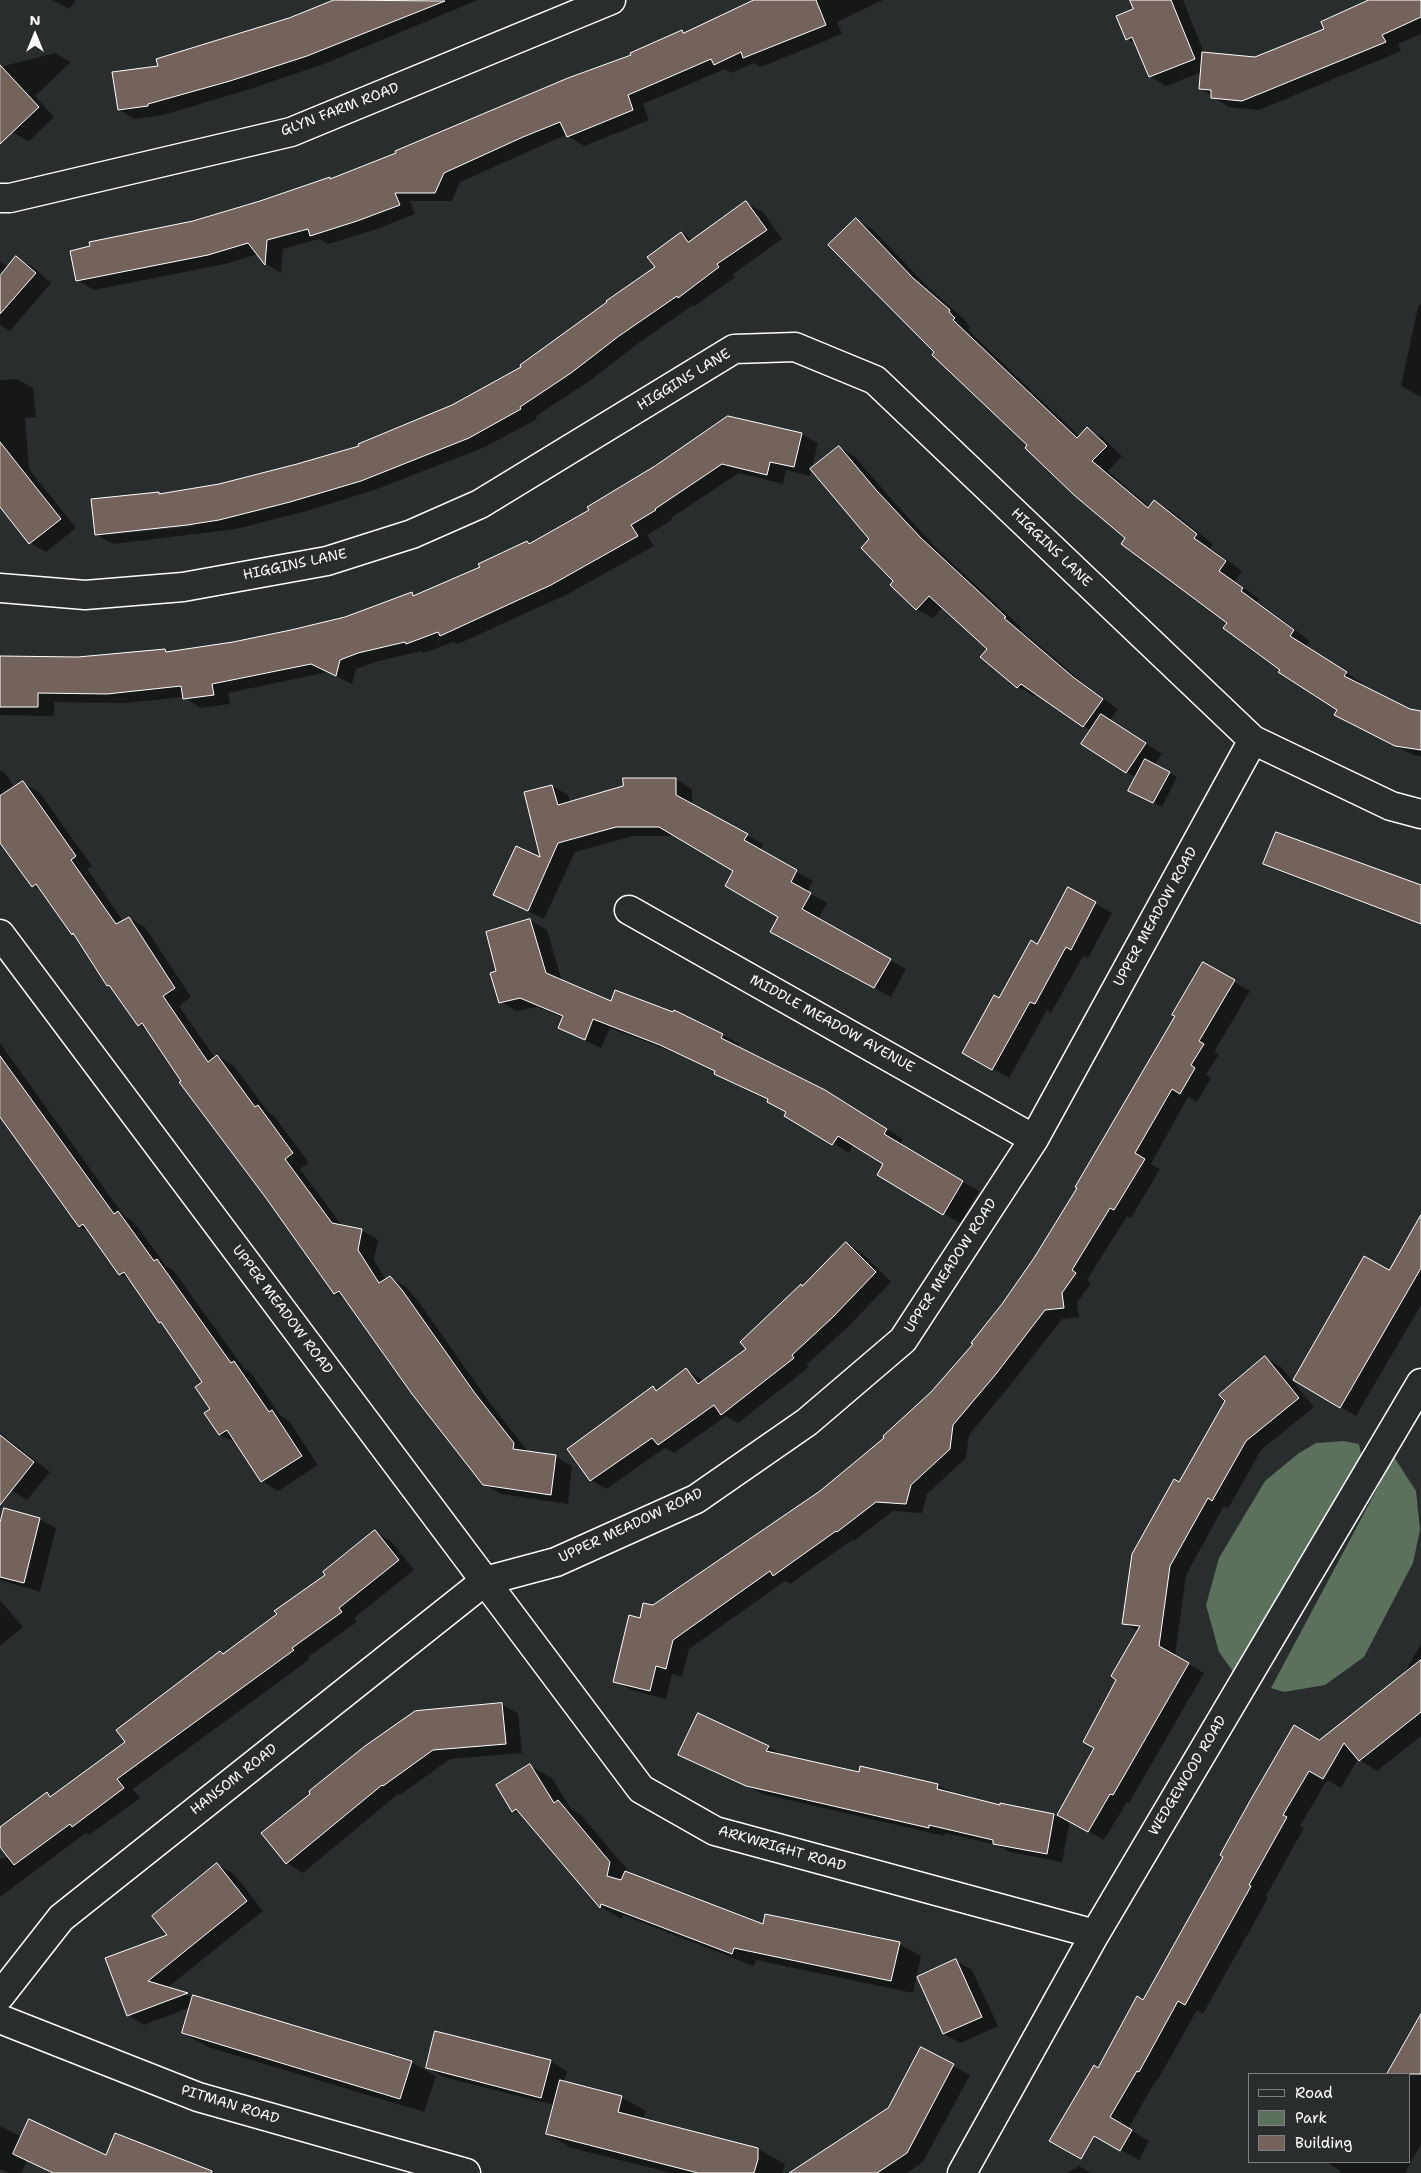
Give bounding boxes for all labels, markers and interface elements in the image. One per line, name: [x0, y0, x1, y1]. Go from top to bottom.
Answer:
north arrow: [10, 10, 60, 60]
text: N: [29, 11, 41, 29]
street label: GLYN FARM ROAD: [278, 80, 402, 140]
street label: HIGGINS LANE: [634, 346, 734, 414]
street label: HIGGINS LANE: [1007, 505, 1095, 591]
street label: HIGGINS LANE: [241, 546, 349, 584]
street label: UPPER MEADOW ROAD: [1111, 844, 1201, 990]
street label: MIDDLE MEADOW AVENUE: [747, 972, 917, 1076]
street label: UPPER MEADOW ROAD: [901, 1196, 1001, 1336]
street label: UPPER MEADOW ROAD: [228, 1242, 336, 1378]
street label: UPPER MEADOW ROAD: [556, 1485, 706, 1567]
street label: WEDGEWOOD ROAD: [1146, 1713, 1230, 1839]
street label: HANSOM ROAD: [187, 1741, 281, 1819]
street label: ARKWRIGHT ROAD: [716, 1823, 848, 1875]
legend: [1248, 2073, 1411, 2163]
street label: PITMAN ROAD: [179, 2082, 281, 2128]
text: Road: [1295, 2083, 1333, 2103]
text: Park: [1295, 2108, 1327, 2128]
text: Building: [1295, 2133, 1352, 2153]

